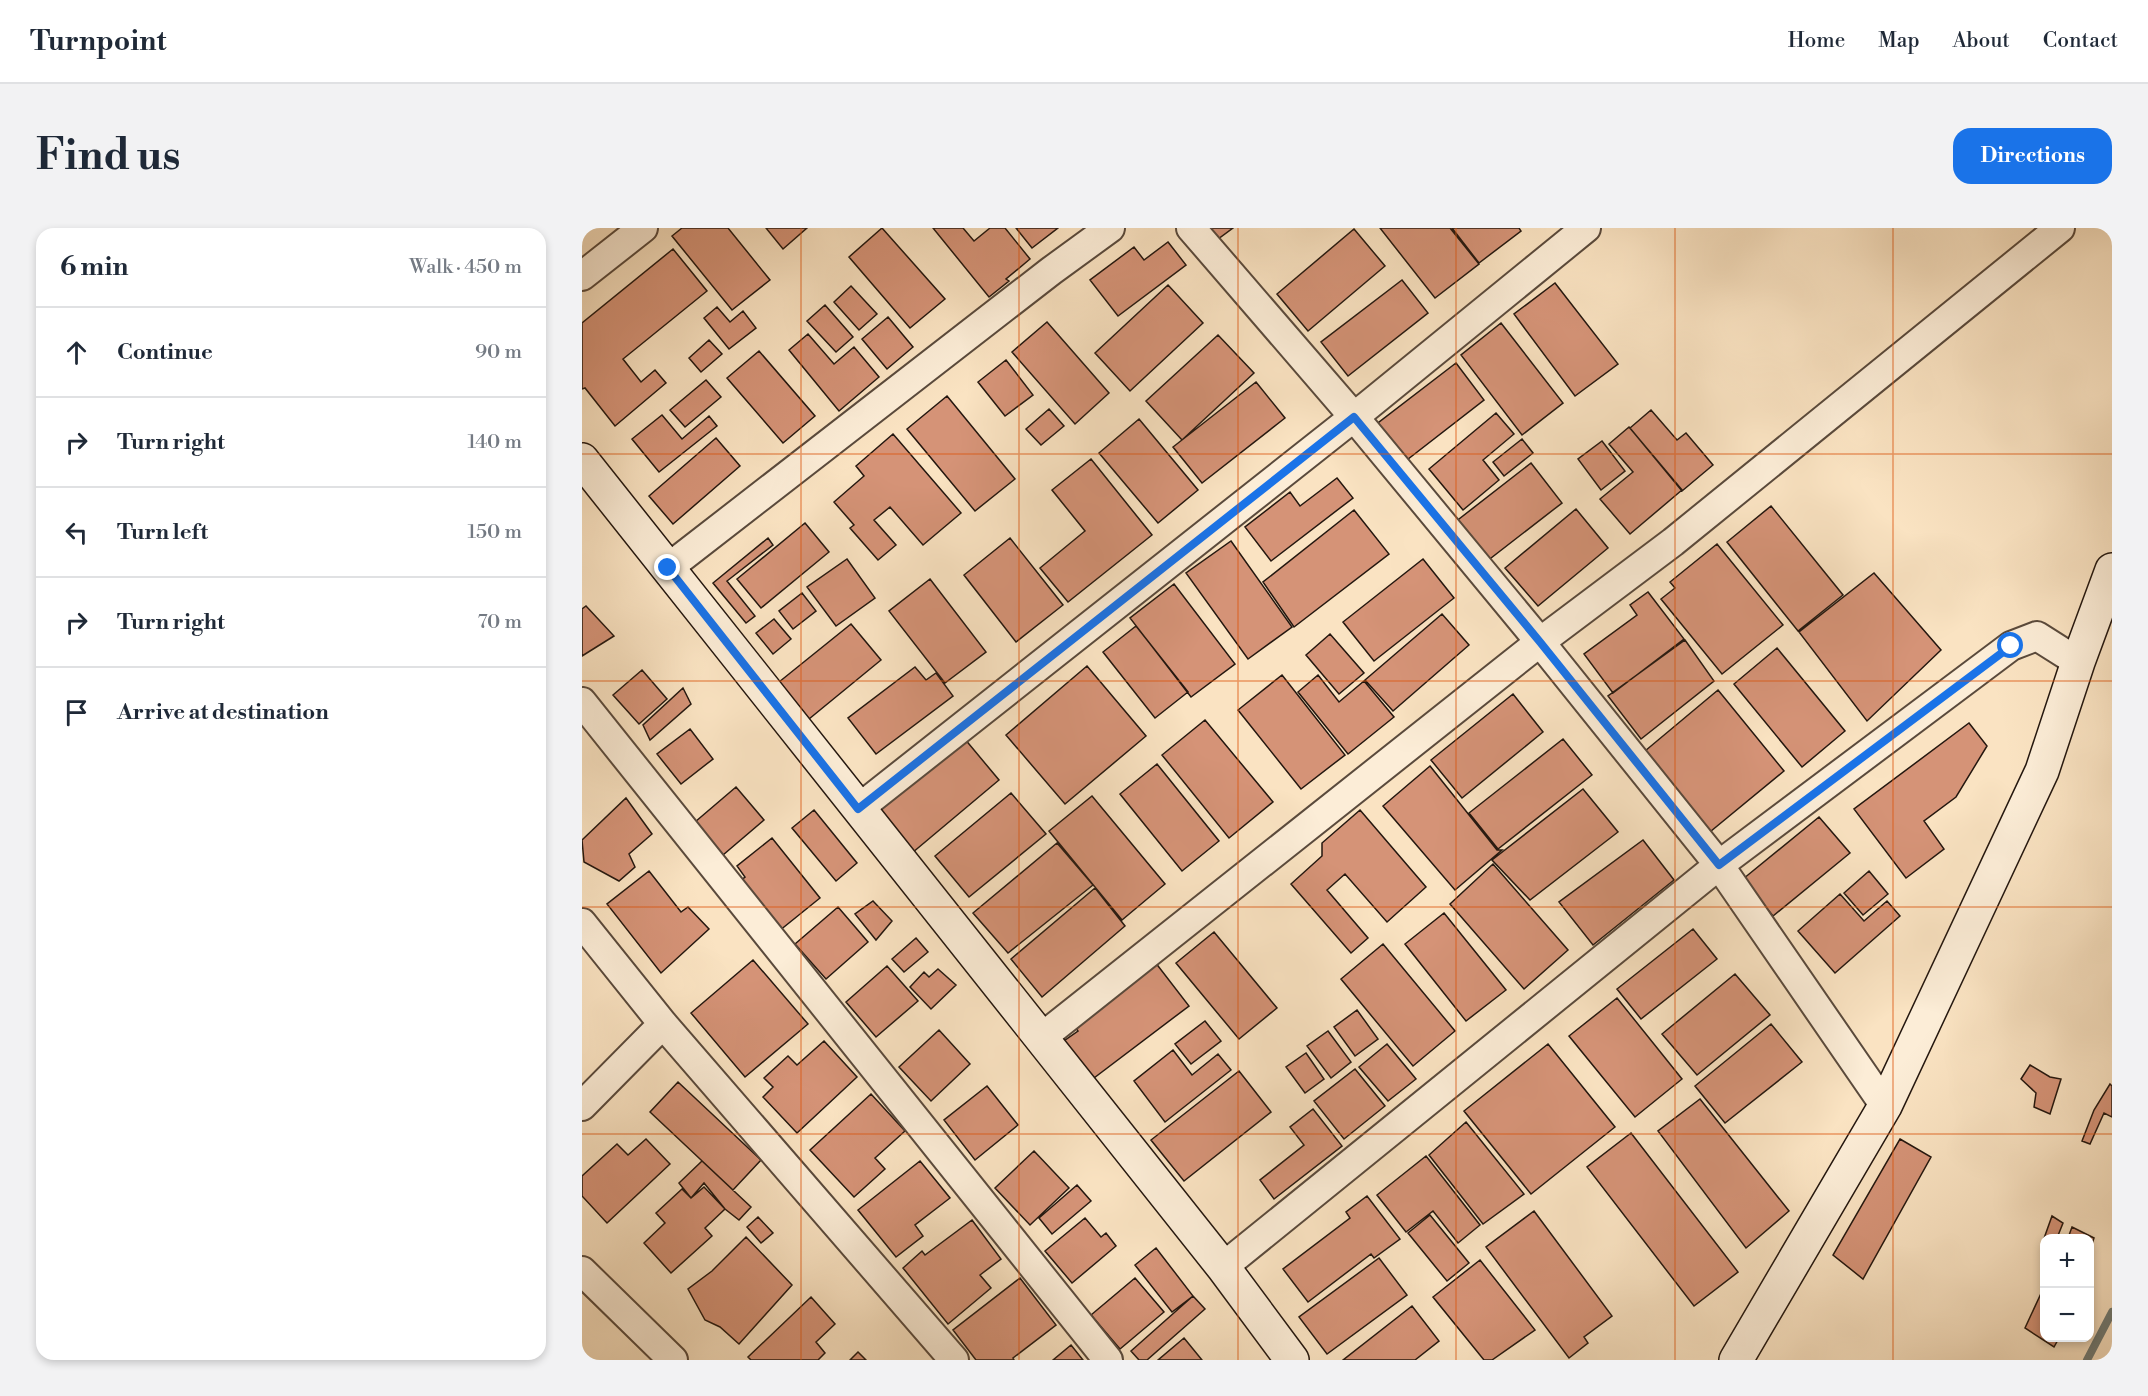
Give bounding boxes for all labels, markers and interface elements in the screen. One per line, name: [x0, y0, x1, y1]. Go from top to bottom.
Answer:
text: Turnpoint: [30, 24, 166, 59]
text: Home: [1788, 28, 1845, 54]
text: Map: [1878, 28, 1920, 54]
text: About: [1953, 28, 2010, 54]
text: Contact: [2043, 28, 2118, 54]
button: Directions: [1953, 128, 2112, 184]
text: Find us: [36, 130, 180, 183]
text: 6 min: [60, 251, 128, 283]
text: Walk · 450 m: [409, 255, 522, 280]
icon: ahead: [60, 336, 93, 369]
text: Continue: [117, 339, 213, 366]
text: 90 m: [475, 340, 522, 365]
icon: right: [60, 426, 93, 459]
text: Turn right: [117, 429, 225, 456]
text: 140 m: [467, 430, 522, 455]
icon: left: [60, 516, 93, 549]
text: Turn left: [117, 519, 208, 546]
text: 150 m: [467, 520, 522, 545]
route end: [654, 554, 680, 580]
icon: right: [60, 606, 93, 639]
text: Turn right: [117, 609, 225, 636]
text: 70 m: [478, 610, 522, 635]
route start: [1997, 632, 2023, 658]
icon: arrive: [60, 696, 93, 729]
text: Arrive at destination: [117, 699, 329, 726]
map controls: [2040, 1234, 2094, 1342]
button: +: [2040, 1234, 2094, 1288]
button: −: [2040, 1288, 2094, 1342]

